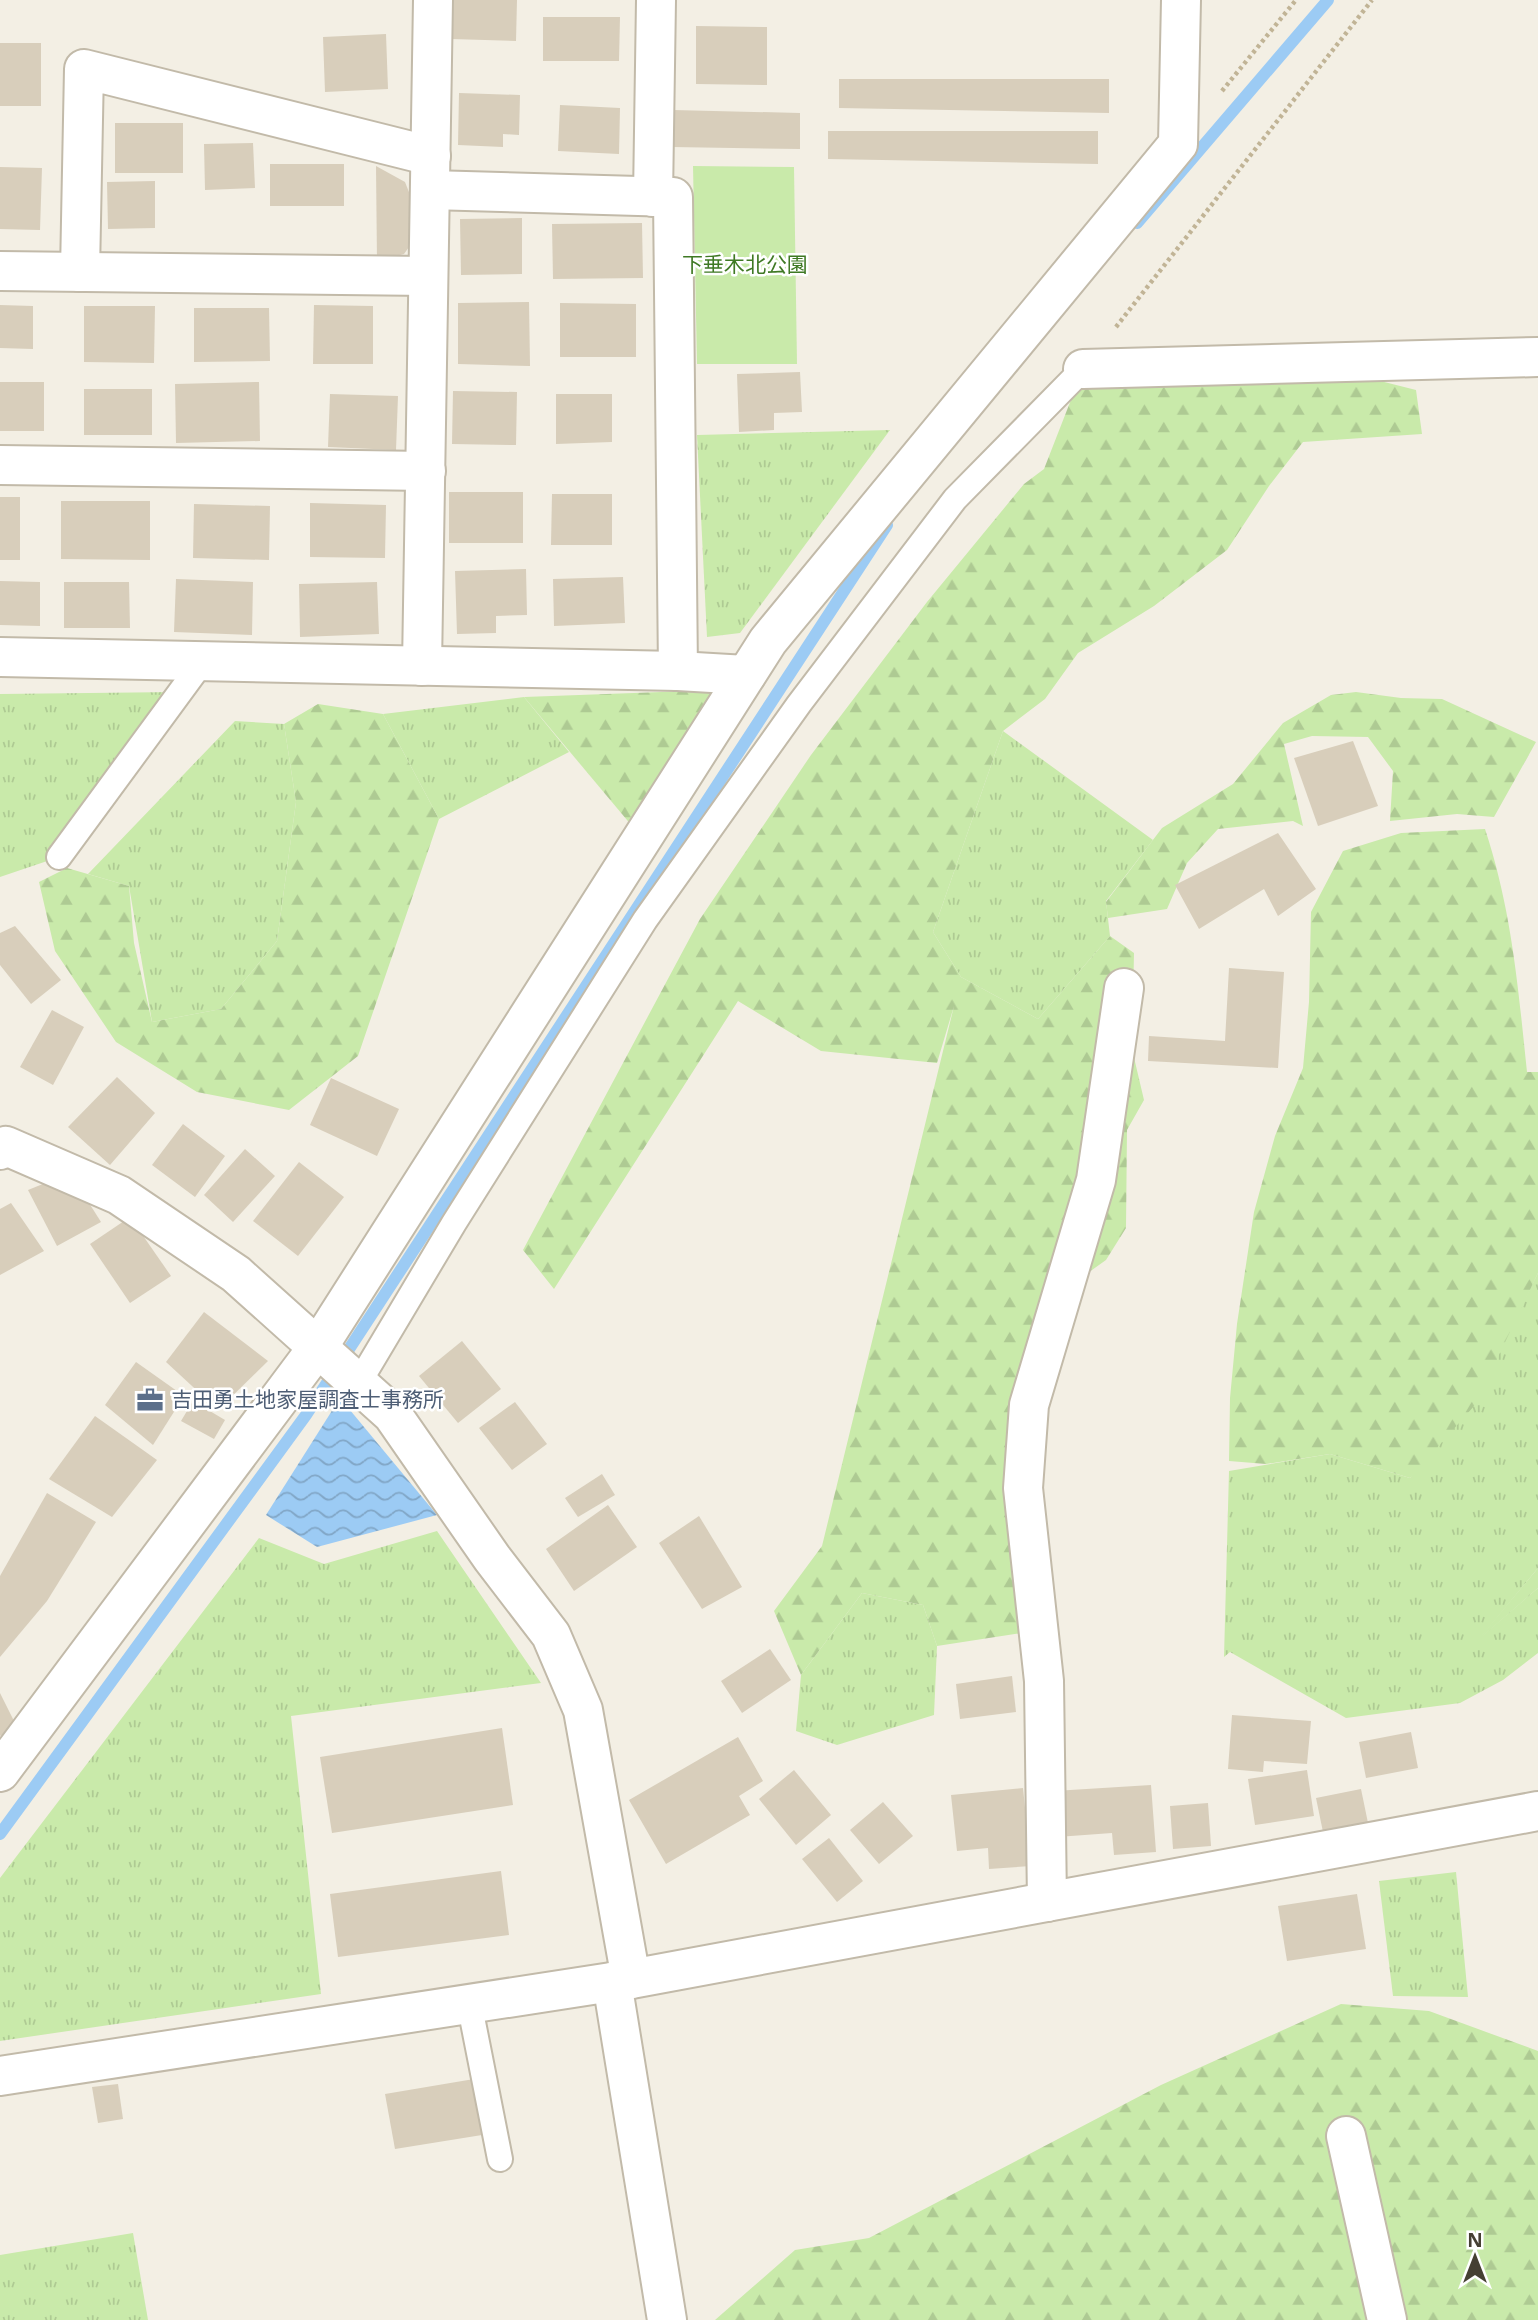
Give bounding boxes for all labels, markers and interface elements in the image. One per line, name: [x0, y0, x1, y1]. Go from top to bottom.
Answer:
park label: 下垂木北公園: [682, 250, 808, 278]
office icon: 吉田勇土地家屋調査士事務所: [135, 1385, 165, 1415]
place label: 吉田勇土地家屋調査士事務所: [171, 1385, 444, 1413]
north arrow: [1440, 2222, 1510, 2292]
text: N: [1467, 2227, 1483, 2253]

